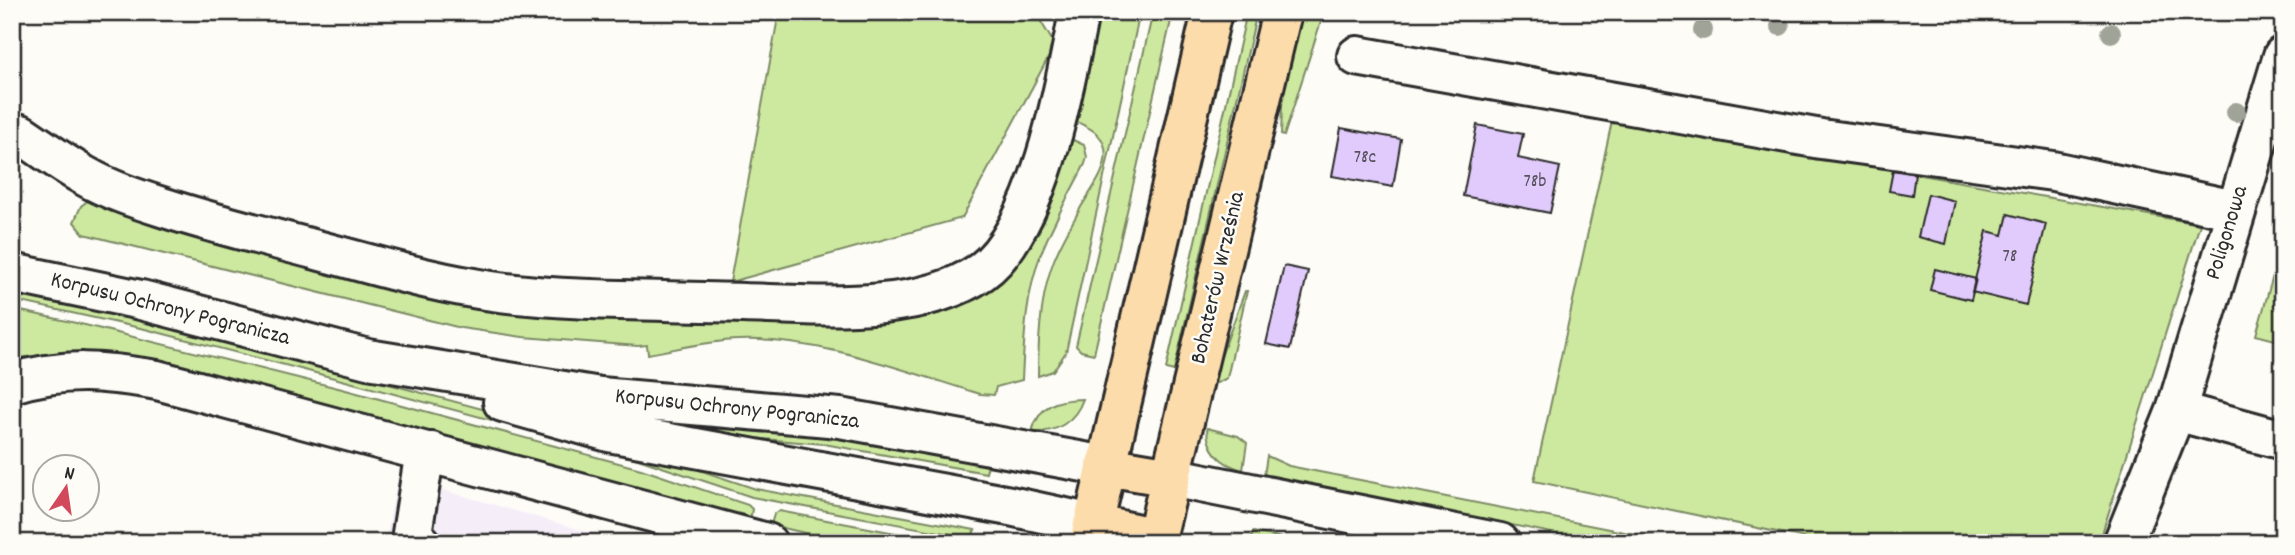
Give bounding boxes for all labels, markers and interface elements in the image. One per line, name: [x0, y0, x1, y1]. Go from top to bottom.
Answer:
house number: 78c: [1354, 145, 1376, 172]
house number: 78b: [1523, 169, 1547, 196]
street label: Poligonowa: [2198, 181, 2258, 284]
street label: Bohaterów Września: [1183, 187, 1255, 367]
house number: 78: [2003, 244, 2017, 271]
street label: Korpusu Ochrony Pogranicza: [47, 264, 294, 356]
street label: Korpusu Ochrony Pogranicza: [613, 381, 862, 439]
north arrow: [32, 454, 102, 524]
text: N: [61, 461, 77, 489]

